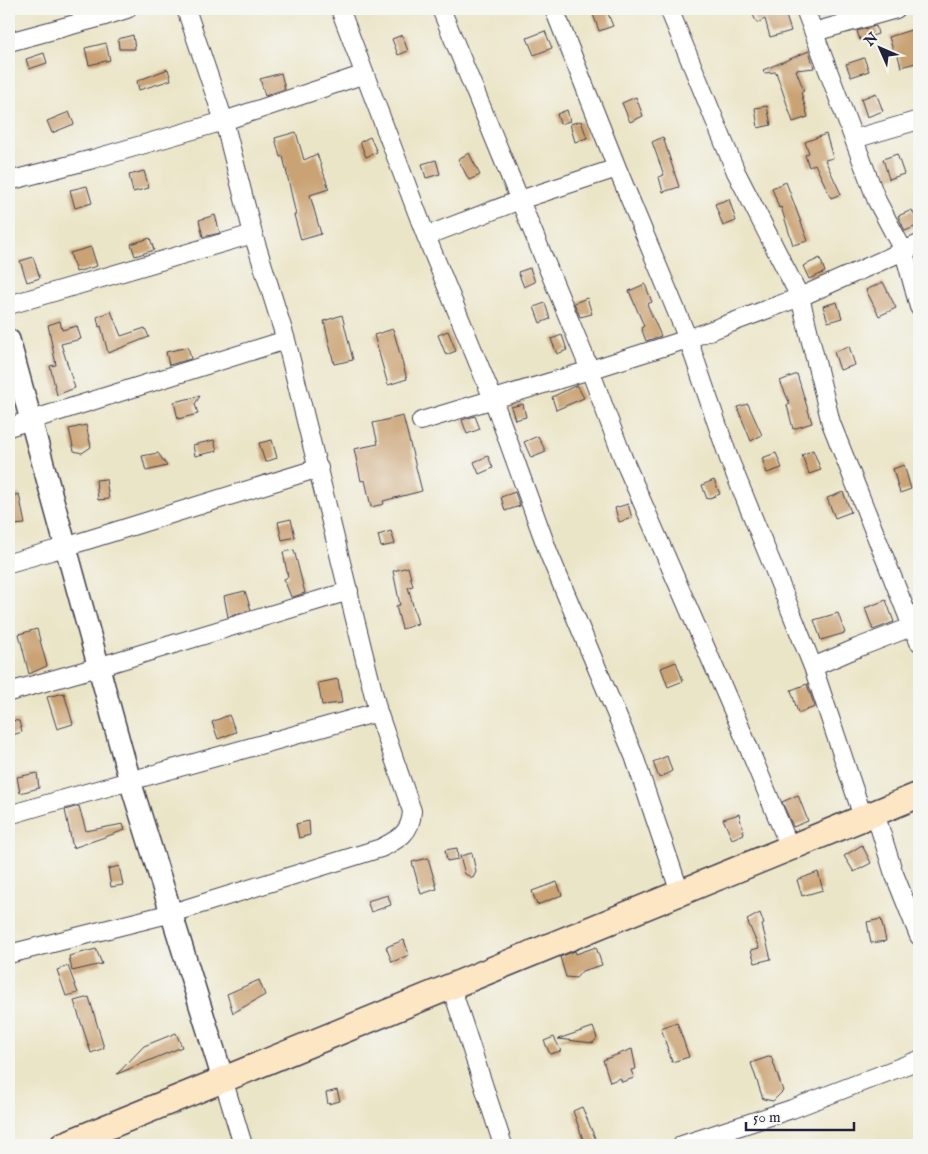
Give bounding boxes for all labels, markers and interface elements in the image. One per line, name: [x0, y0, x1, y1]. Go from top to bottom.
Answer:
north arrow: [856, 22, 906, 72]
text: N: [860, 29, 882, 51]
scale bar: [746, 1099, 853, 1131]
text: 50 m: [753, 1108, 781, 1127]

